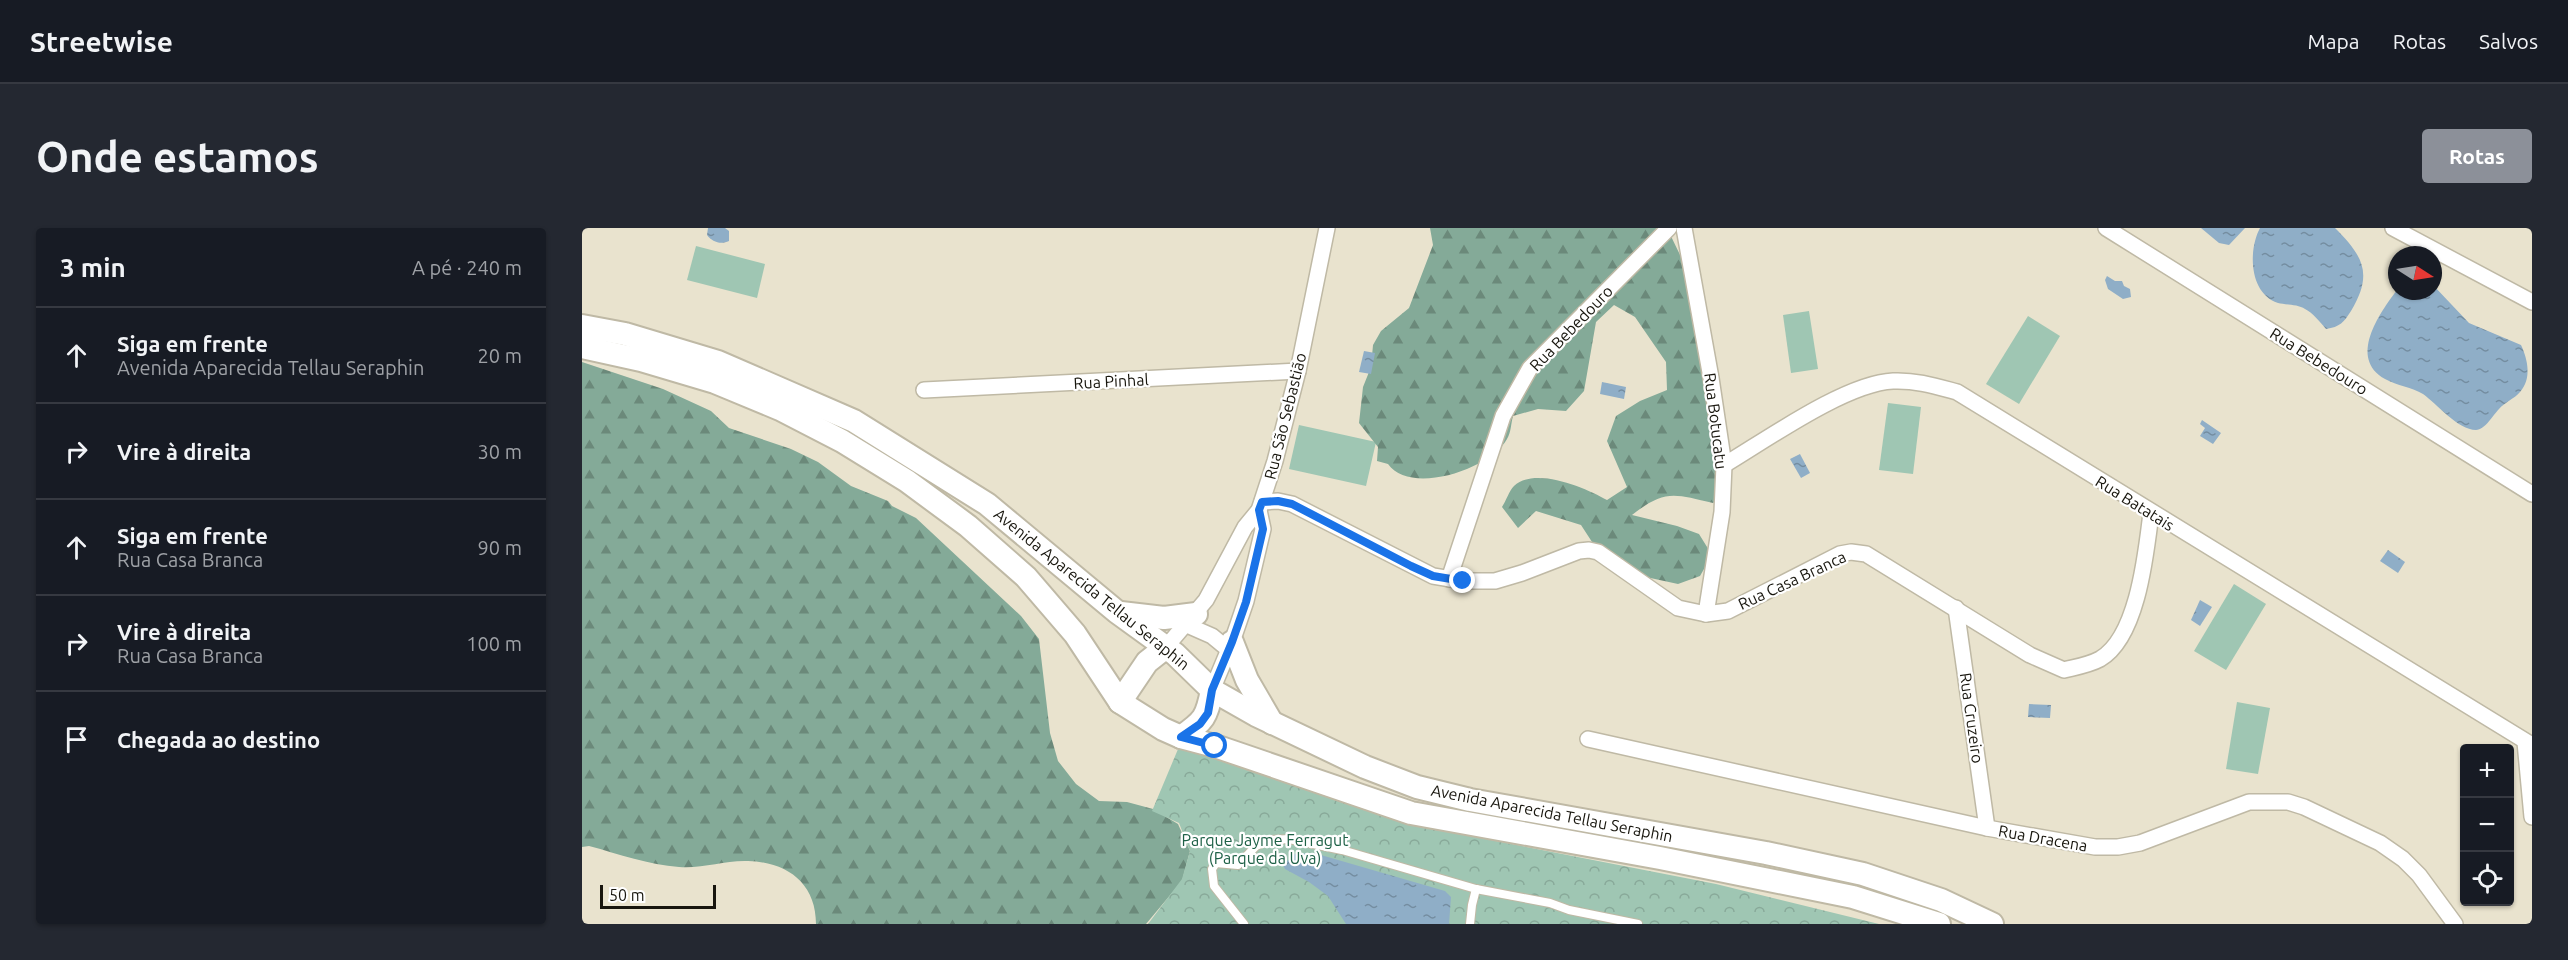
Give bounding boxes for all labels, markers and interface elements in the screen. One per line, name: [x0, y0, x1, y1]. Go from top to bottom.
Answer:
text: Streetwise: [30, 26, 173, 57]
text: Mapa: [2308, 29, 2360, 53]
text: Rotas: [2393, 29, 2446, 53]
text: Salvos: [2479, 29, 2538, 53]
button: Rotas: [2422, 129, 2532, 183]
text: Onde estamos: [36, 133, 319, 180]
north arrow: [2388, 246, 2442, 300]
text: 3 min: [60, 253, 126, 282]
text: A pé · 240 m: [412, 256, 522, 279]
street label: Rua Bebedouro: [1526, 282, 1616, 374]
street label: Rua Bebedouro: [2267, 324, 2371, 398]
text: Siga em frente: [117, 331, 268, 356]
icon: ahead: [60, 339, 93, 372]
text: 20 m: [478, 344, 522, 367]
street label: Rua São Sebastião: [1261, 351, 1309, 481]
text: Avenida Aparecida Tellau Seraphin: [117, 356, 424, 379]
street label: Rua Pinhal: [1073, 370, 1149, 392]
street label: Rua Botucatu: [1701, 372, 1731, 470]
icon: right: [60, 435, 93, 468]
text: Vire à direita: [117, 439, 251, 464]
text: 30 m: [478, 440, 522, 463]
street label: Rua Batatais: [2092, 472, 2178, 534]
street label: Avenida Aparecida Tellau Seraphin: [991, 505, 1193, 673]
text: Siga em frente: [117, 523, 268, 548]
icon: ahead: [60, 531, 93, 564]
text: 90 m: [478, 536, 522, 559]
street label: Rua Casa Branca: [1735, 547, 1849, 613]
text: Rua Casa Branca: [117, 548, 263, 571]
route end: [1449, 567, 1475, 593]
text: Vire à direita: [117, 619, 251, 644]
icon: right: [60, 627, 93, 660]
text: 100 m: [466, 632, 522, 655]
text: Rua Casa Branca: [117, 644, 263, 667]
street label: Rua Cruzeiro: [1957, 672, 1987, 764]
icon: arrive: [60, 723, 93, 756]
text: Chegada ao destino: [117, 727, 320, 752]
route start: [1201, 732, 1227, 758]
map controls: [2460, 744, 2514, 906]
button: +: [2460, 744, 2514, 798]
street label: Avenida Aparecida Tellau Seraphin: [1430, 781, 1674, 845]
button: −: [2460, 798, 2514, 852]
street label: Rua Dracena: [1997, 821, 2089, 855]
park label: Parque Jayme Ferragut (Parque da Uva): [1182, 831, 1349, 868]
button: locate: [2460, 852, 2514, 906]
scale bar: [600, 882, 716, 910]
text: 50 m: [609, 886, 645, 904]

